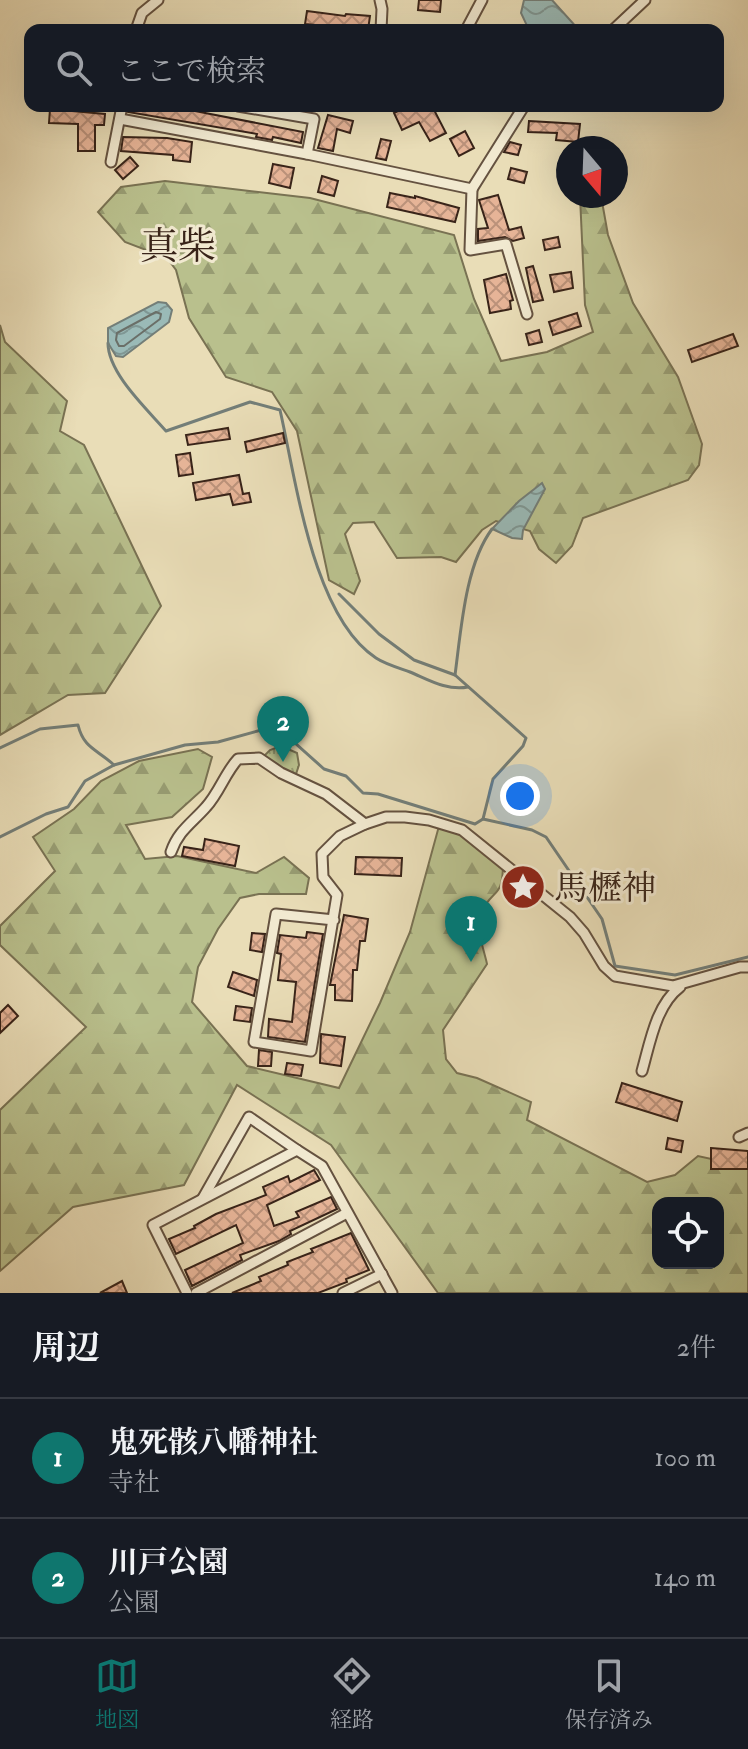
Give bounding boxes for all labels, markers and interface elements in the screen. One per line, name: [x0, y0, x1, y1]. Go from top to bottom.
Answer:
search box: [24, 24, 724, 112]
icon: search: [52, 46, 96, 90]
text: ここで検索: [116, 53, 266, 90]
north arrow: [556, 136, 628, 208]
district label: 真柴: [140, 223, 216, 271]
pin: 2: [257, 696, 309, 762]
your location: [500, 776, 540, 816]
place icon: 馬櫪神: [499, 863, 547, 911]
place label: 馬櫪神: [554, 867, 656, 910]
pin: 1: [445, 896, 497, 962]
map controls: [652, 1197, 724, 1269]
button: locate: [652, 1197, 724, 1269]
text: 周辺: [32, 1327, 100, 1370]
text: 2件: [677, 1332, 716, 1364]
text: 鬼死骸八幡神社: [108, 1424, 318, 1461]
text: 1: [53, 1442, 63, 1474]
text: 100 m: [655, 1442, 716, 1474]
text: 寺社: [108, 1467, 160, 1499]
text: 川戸公園: [108, 1544, 228, 1581]
text: 2: [51, 1562, 65, 1594]
text: 140 m: [654, 1562, 716, 1594]
text: 公園: [108, 1587, 160, 1619]
tab: 地図: [95, 1654, 139, 1734]
tab: 経路: [330, 1654, 374, 1734]
tab: 保存済み: [565, 1654, 653, 1734]

